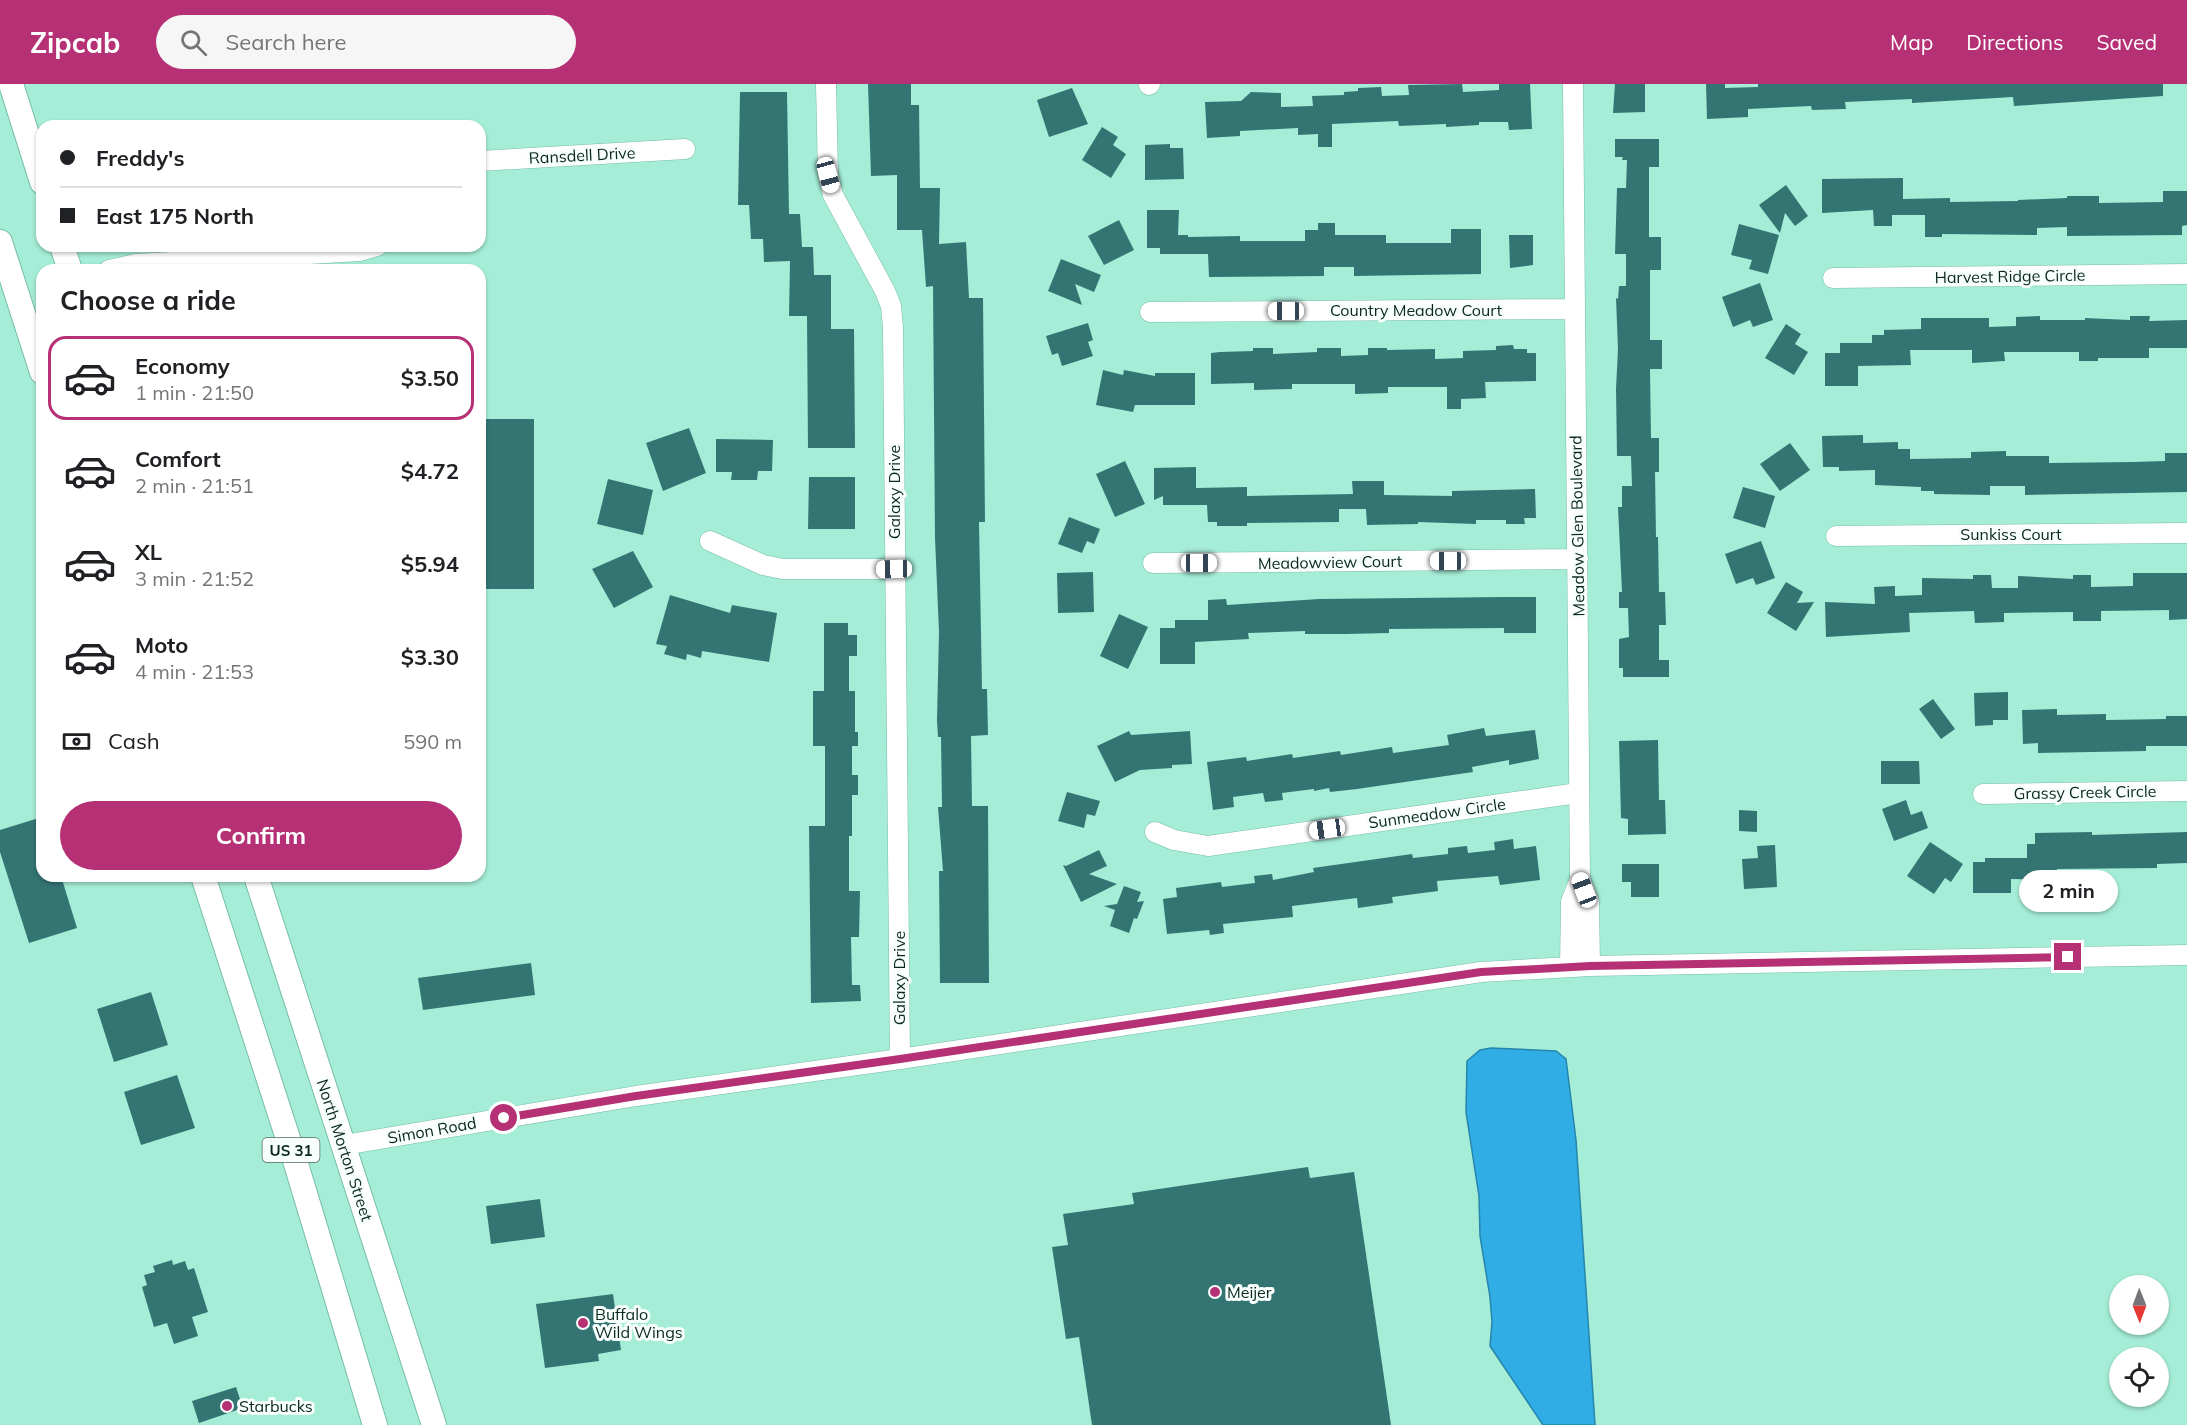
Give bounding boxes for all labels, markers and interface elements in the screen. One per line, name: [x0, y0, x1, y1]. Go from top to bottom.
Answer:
search box: [156, 15, 576, 69]
text: Zipcab: [30, 25, 120, 60]
icon: search: [177, 26, 210, 59]
text: Search here: [225, 28, 346, 56]
text: Map: [1890, 29, 1933, 55]
text: Directions: [1966, 29, 2063, 55]
text: Saved: [2096, 29, 2157, 55]
street label: Ransdell Drive: [528, 142, 636, 168]
text: Freddy's: [96, 144, 184, 172]
car: [815, 155, 841, 195]
text: East 175 North: [96, 202, 254, 230]
street label: Harvest Ridge Circle: [1934, 265, 2086, 287]
text: Choose a ride: [60, 283, 236, 317]
street label: Country Meadow Court: [1330, 300, 1502, 320]
car: [1268, 302, 1304, 320]
icon: car: [63, 351, 117, 405]
text: Economy: [135, 352, 230, 380]
text: $3.50: [401, 364, 459, 392]
text: 1 min · 21:50: [135, 380, 254, 405]
street label: Meadow Glen Boulevard: [1565, 435, 1589, 617]
icon: car: [63, 444, 117, 498]
text: Comfort: [135, 445, 221, 473]
street label: Galaxy Drive: [884, 445, 904, 539]
text: $4.72: [401, 457, 459, 485]
text: 2 min · 21:51: [135, 473, 254, 498]
street label: Sunkiss Court: [1960, 524, 2062, 544]
icon: car: [63, 537, 117, 591]
text: XL: [135, 538, 162, 566]
text: $5.94: [401, 550, 459, 578]
street label: Meadowview Court: [1258, 551, 1403, 573]
car: [1430, 552, 1466, 570]
car: [1181, 554, 1217, 572]
car: [876, 560, 912, 578]
text: 3 min · 21:52: [135, 566, 254, 591]
icon: car: [63, 630, 117, 684]
text: Moto: [135, 631, 188, 659]
text: $3.30: [401, 643, 459, 671]
text: 4 min · 21:53: [135, 659, 254, 684]
icon: cash: [60, 725, 93, 758]
text: Cash: [108, 727, 160, 755]
text: 590 m: [403, 729, 462, 754]
street label: Grassy Creek Circle: [2013, 781, 2157, 803]
street label: Sunmeadow Circle: [1367, 793, 1507, 833]
button: Confirm: [60, 801, 462, 870]
car: [1308, 818, 1346, 840]
car: [1569, 870, 1599, 910]
callout: 2 min: [2018, 870, 2118, 912]
text: 2 min: [2042, 878, 2095, 903]
street label: Galaxy Drive: [889, 931, 909, 1025]
route end: [2054, 943, 2081, 970]
street label: North Morton Street: [313, 1077, 378, 1224]
route start: [490, 1104, 517, 1131]
street label: Simon Road: [386, 1112, 478, 1148]
road number: US 31: [262, 1138, 320, 1162]
north arrow: [2109, 1275, 2169, 1335]
map controls: [2109, 1275, 2169, 1407]
place label: Meijer: [1227, 1282, 1272, 1302]
marker: Meijer: [1208, 1285, 1222, 1299]
place label: Buffalo Wild Wings: [595, 1304, 683, 1342]
marker: Buffalo Wild Wings: [576, 1316, 590, 1330]
button: locate: [2109, 1347, 2169, 1407]
place label: Starbucks: [239, 1396, 313, 1416]
marker: Starbucks: [220, 1399, 234, 1413]

